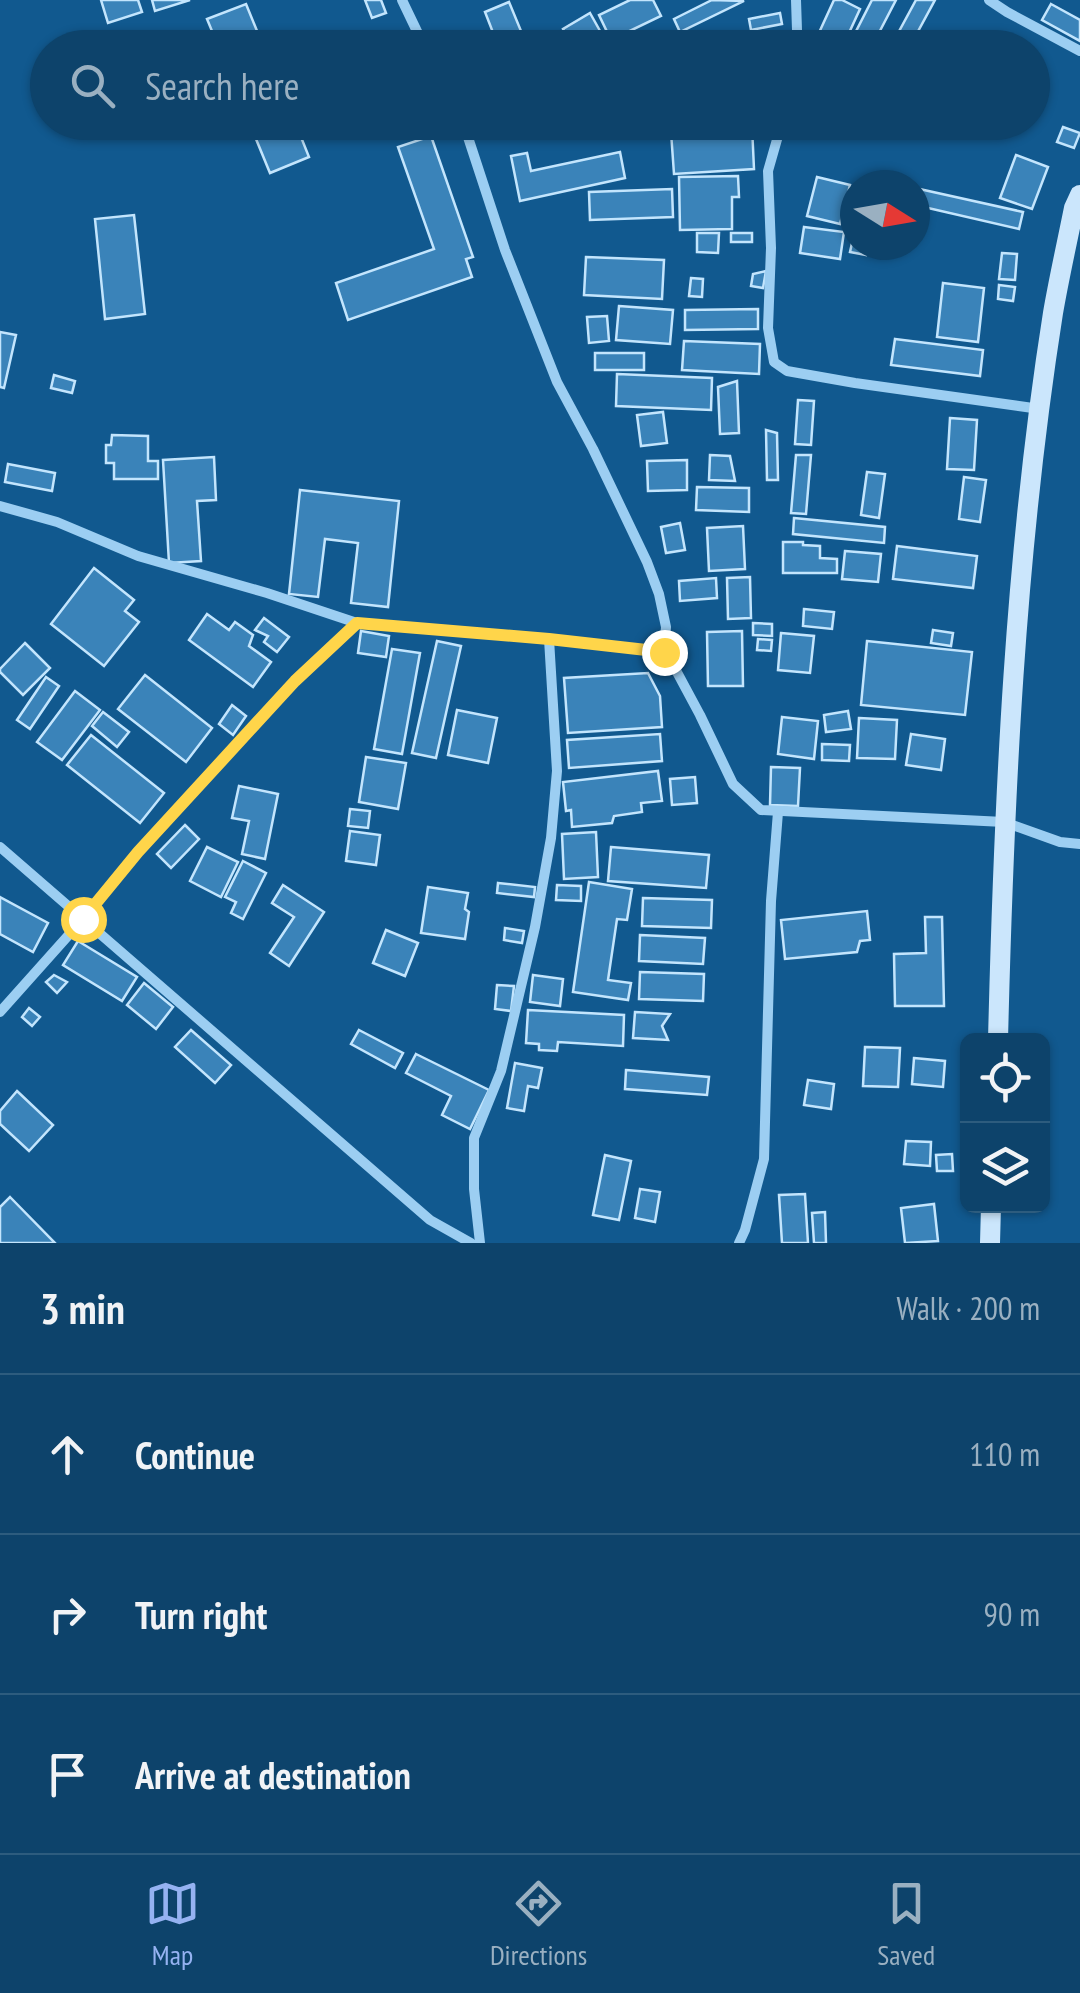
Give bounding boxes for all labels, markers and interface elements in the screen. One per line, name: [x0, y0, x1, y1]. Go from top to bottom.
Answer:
search box: [30, 30, 1050, 140]
icon: search: [65, 58, 120, 113]
text: Search here: [145, 61, 299, 110]
north arrow: [840, 170, 930, 260]
route end: [642, 630, 688, 676]
route start: [61, 897, 107, 943]
map controls: [960, 1033, 1050, 1213]
button: locate: [960, 1033, 1050, 1123]
button: layers: [960, 1123, 1050, 1213]
text: 3 min: [40, 1281, 125, 1336]
text: Walk · 200 m: [896, 1287, 1040, 1329]
icon: ahead: [40, 1427, 95, 1482]
text: Continue: [135, 1430, 255, 1479]
text: 110 m: [969, 1433, 1040, 1475]
icon: right: [40, 1587, 95, 1642]
text: Turn right: [135, 1590, 267, 1639]
text: 90 m: [984, 1593, 1040, 1635]
icon: arrive: [40, 1747, 95, 1802]
text: Arrive at destination: [135, 1750, 411, 1799]
tab: Map: [145, 1876, 200, 1973]
tab: Directions: [490, 1876, 587, 1973]
tab: Saved: [877, 1876, 935, 1973]

